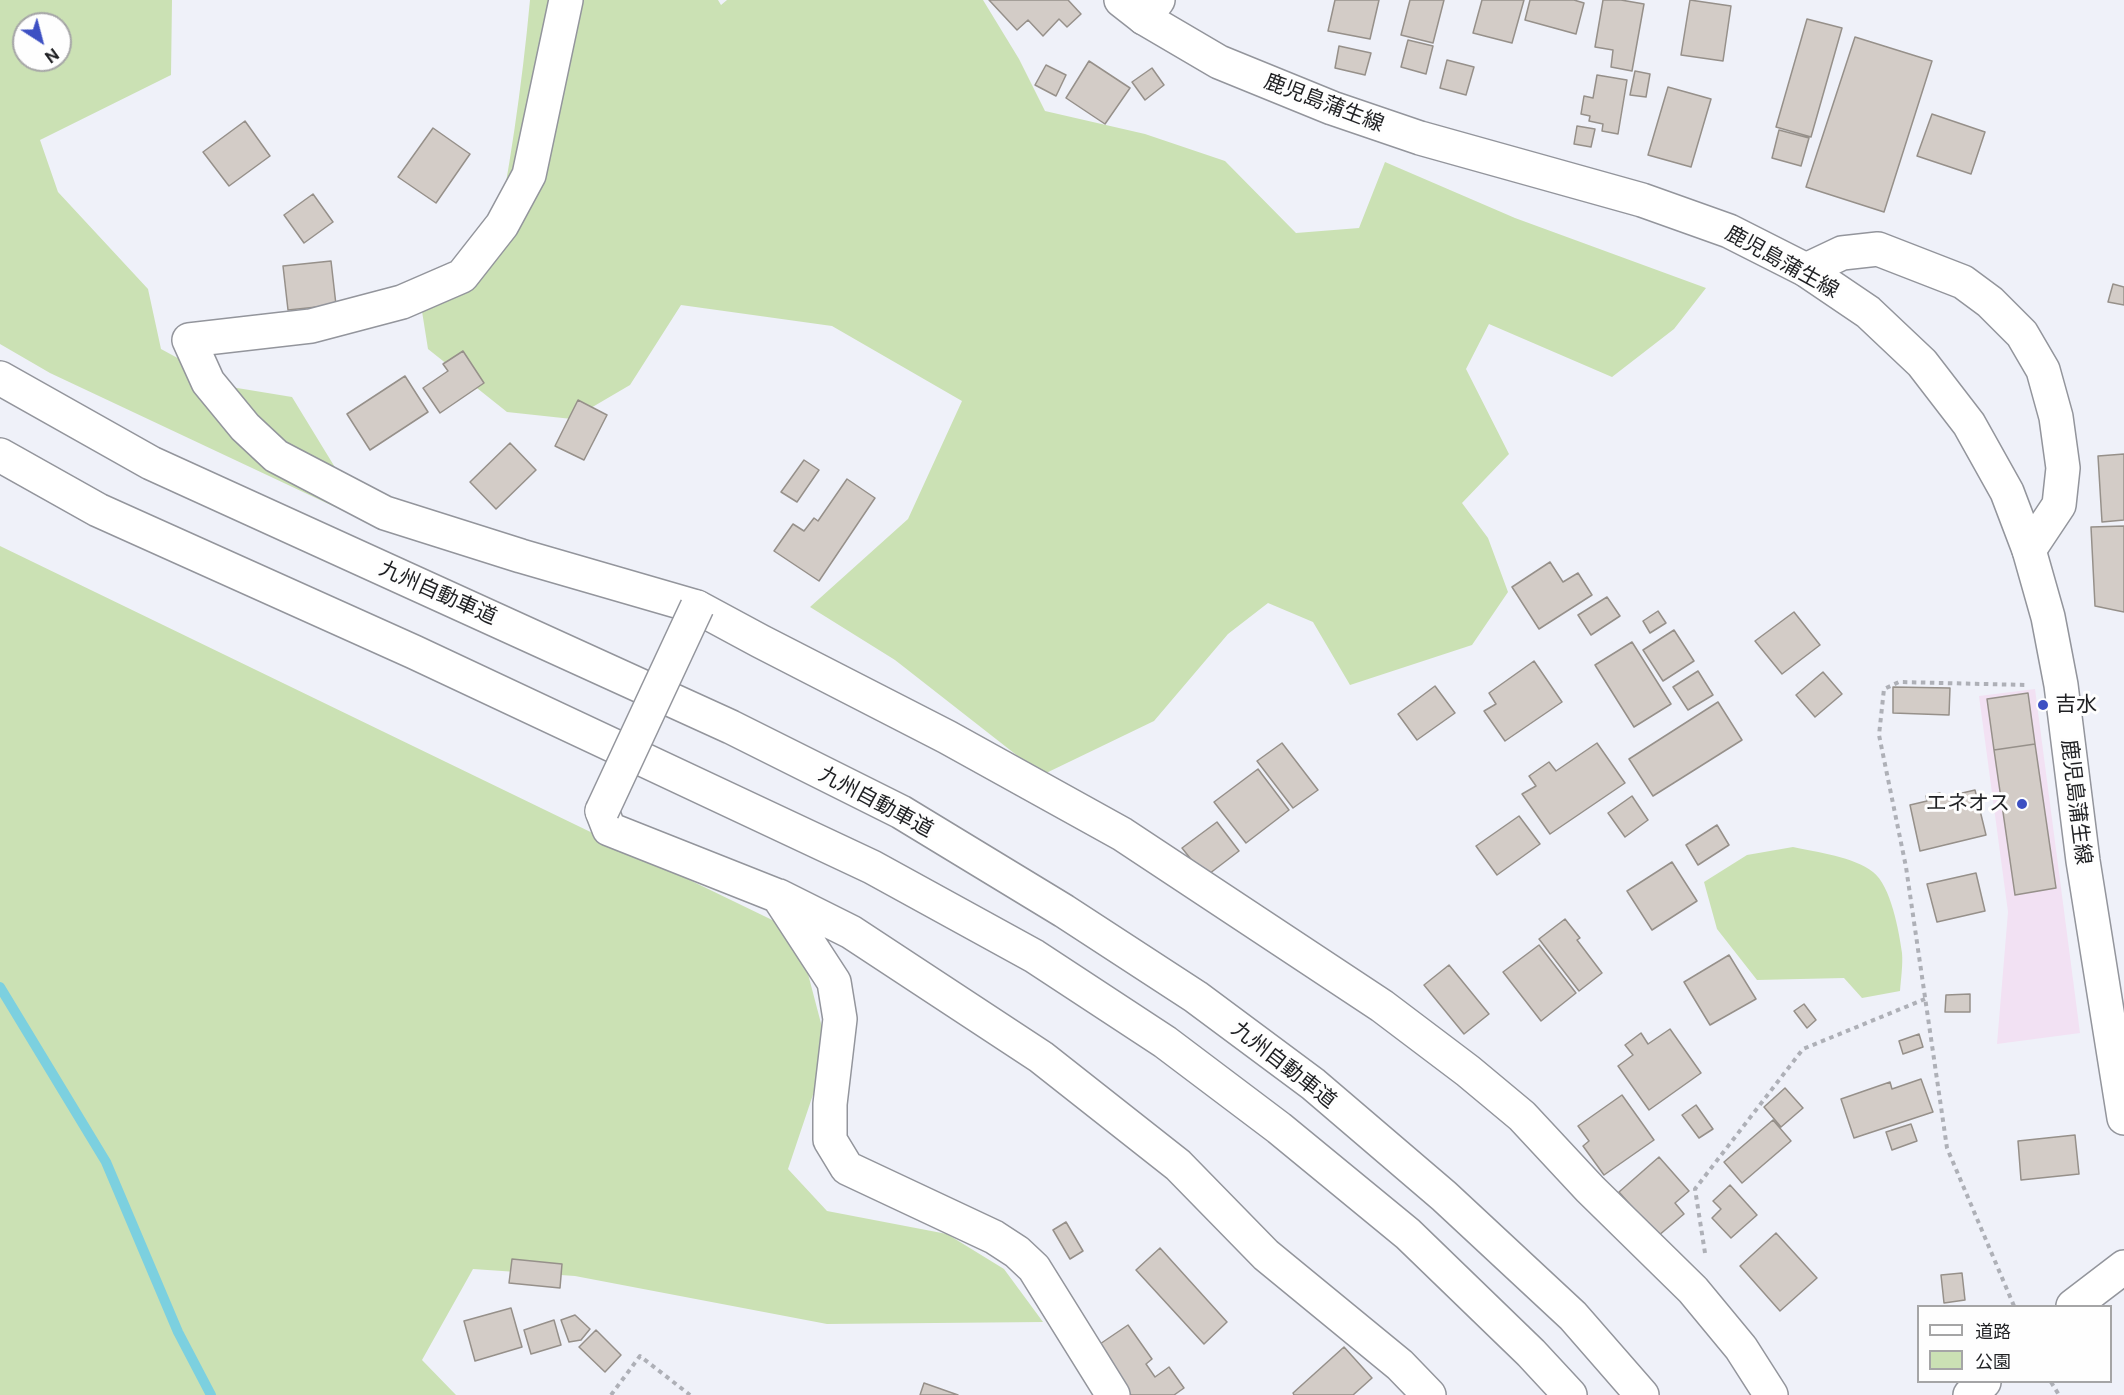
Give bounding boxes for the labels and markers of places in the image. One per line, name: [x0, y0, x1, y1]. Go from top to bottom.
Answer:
place label: 吉水: [2055, 692, 2097, 718]
marker: 吉水: [2036, 698, 2050, 712]
place label: エネオス: [1926, 791, 2010, 817]
marker: エネオス: [2015, 797, 2029, 811]

